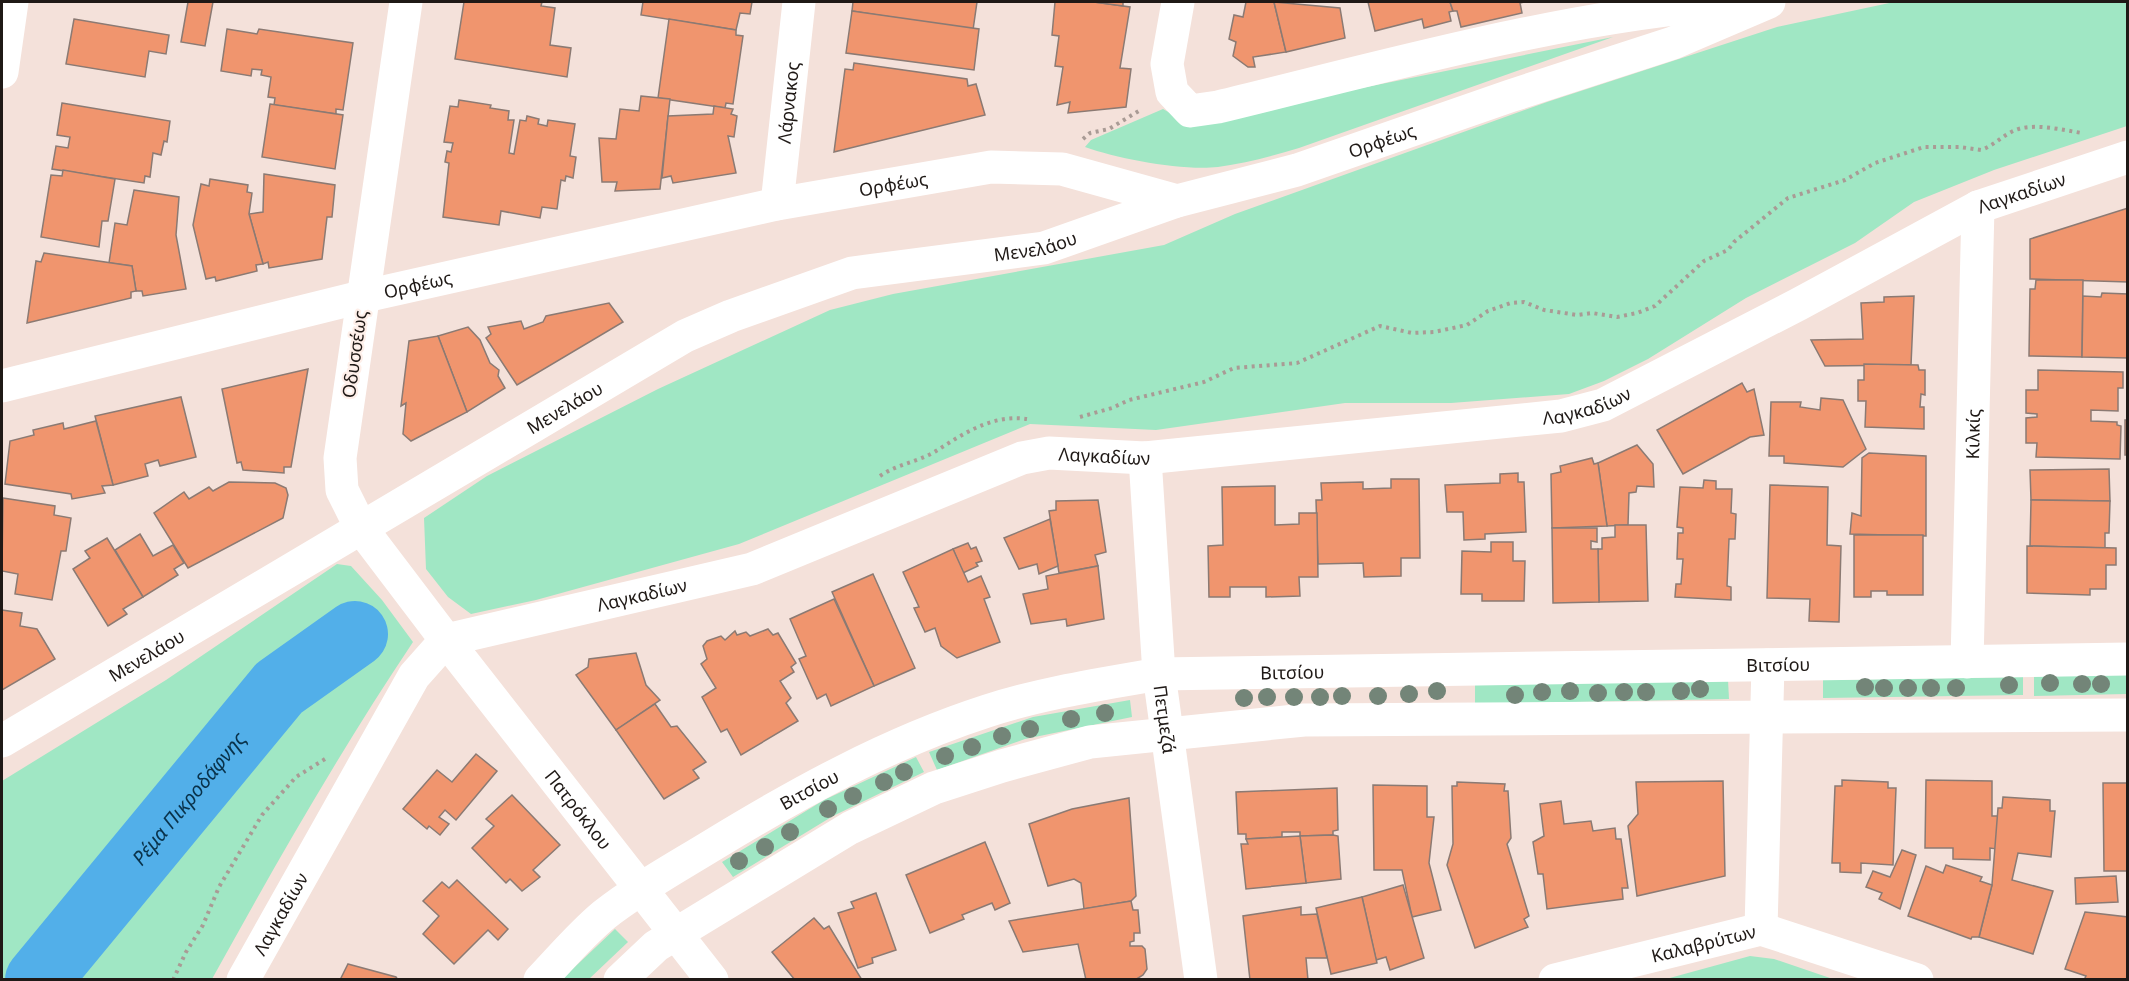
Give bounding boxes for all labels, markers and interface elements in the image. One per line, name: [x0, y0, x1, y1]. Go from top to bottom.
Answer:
street label: Λάρνακος: [772, 60, 804, 145]
street label: Ορφέως: [1345, 118, 1419, 163]
street label: Ορφέως: [857, 166, 930, 202]
street label: Λαγκαδίων: [1974, 167, 2069, 218]
street label: Μενελάου: [992, 225, 1080, 266]
street label: Ορφέως: [381, 265, 454, 304]
street label: Οδυσσέως: [336, 308, 372, 399]
street label: Μενελάου: [522, 376, 607, 439]
street label: Λαγκαδίων: [1541, 381, 1635, 430]
street label: Κιλκίς: [1960, 408, 1985, 460]
street label: Λαγκαδίων: [1058, 442, 1151, 470]
street label: Λαγκαδίων: [595, 573, 689, 617]
street label: Μενελάου: [104, 623, 189, 687]
street label: Βιτσίου: [1746, 652, 1810, 677]
street label: Βιτσίου: [1260, 659, 1325, 684]
street label: Πετμεζά: [1149, 683, 1182, 755]
water label: Ρέμα Πικροδάφνης: [125, 725, 252, 870]
street label: Βιτσίου: [775, 764, 843, 815]
street label: Πατρόκλου: [540, 765, 617, 854]
street label: Λαγκαδίων: [247, 868, 313, 960]
street label: Καλαβρύτων: [1649, 919, 1758, 968]

